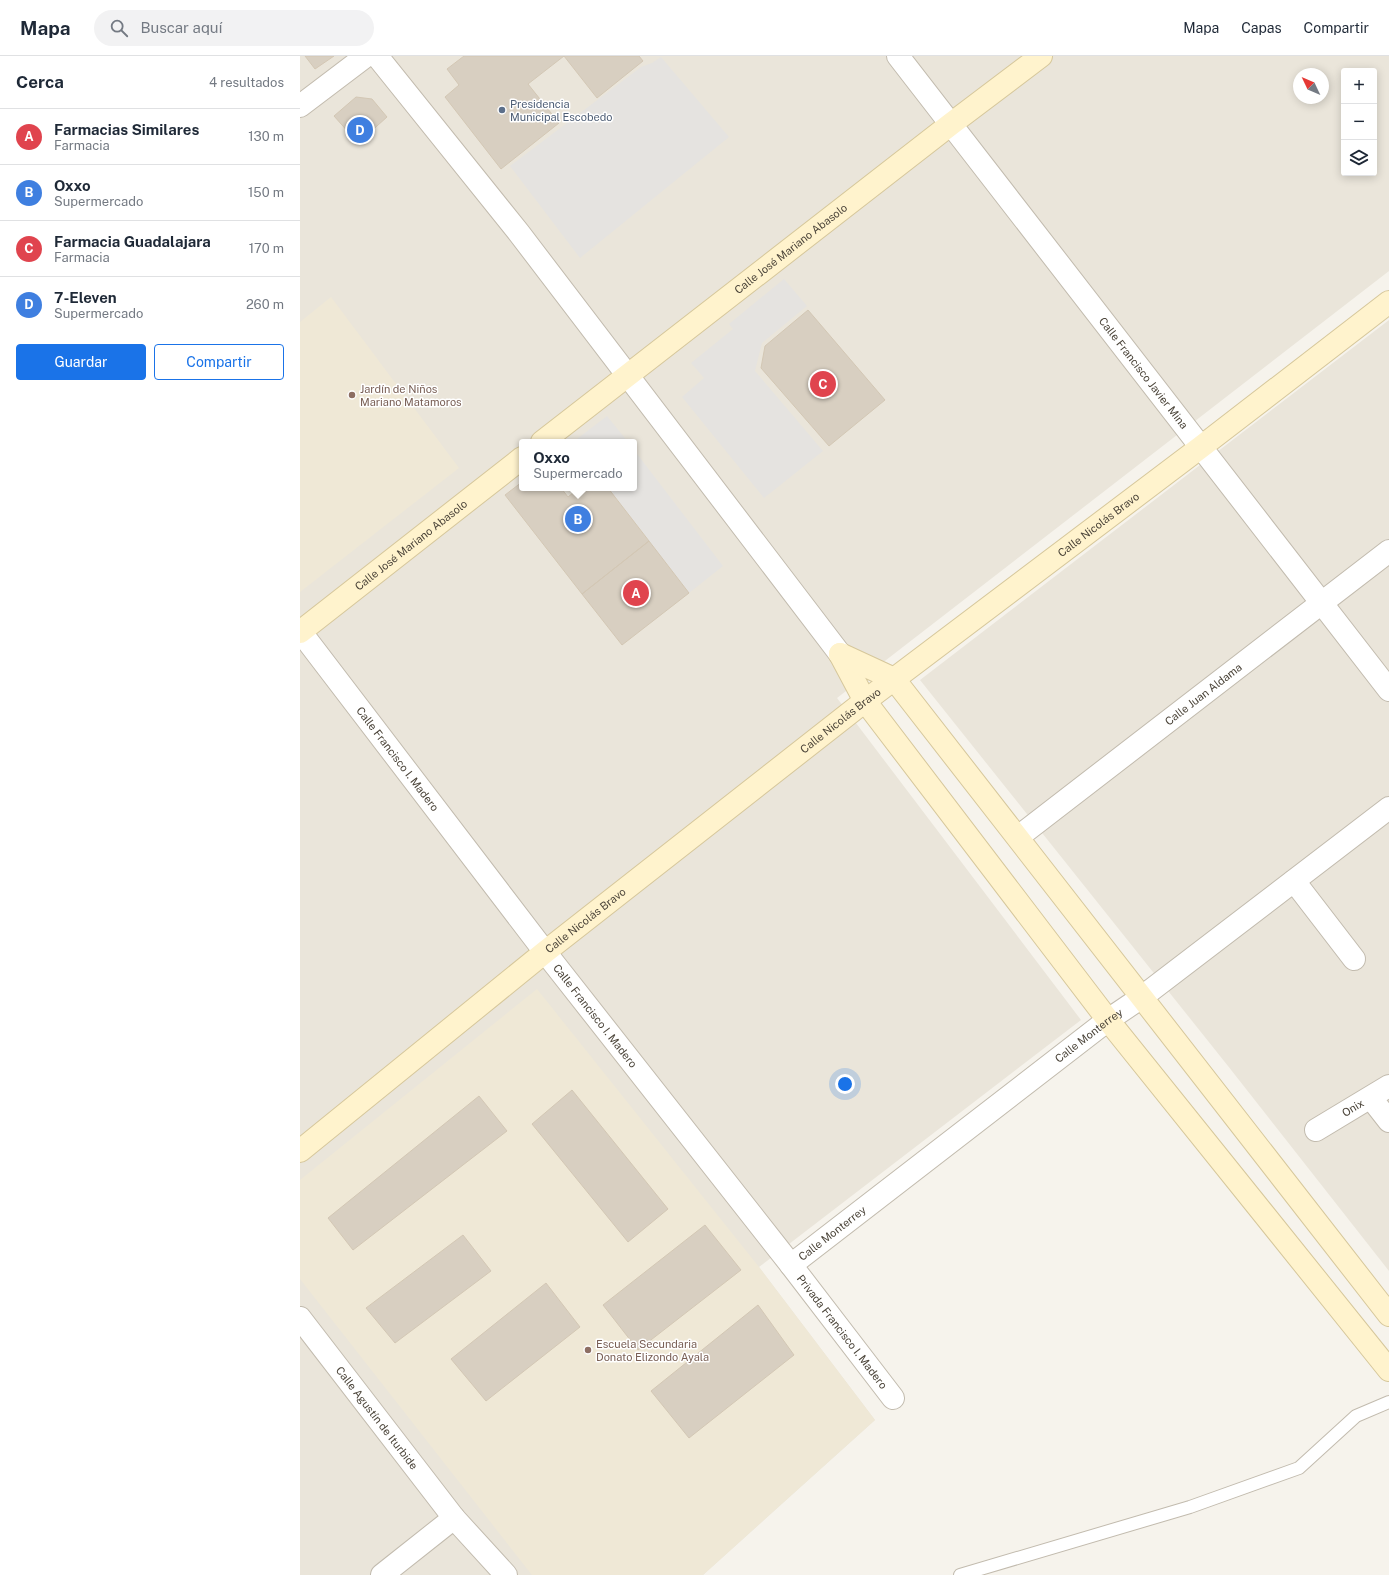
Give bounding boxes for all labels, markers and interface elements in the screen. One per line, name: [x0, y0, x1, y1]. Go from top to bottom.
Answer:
search box: [94, 10, 374, 46]
text: Mapa: [20, 17, 70, 39]
icon: search: [108, 17, 130, 39]
text: Buscar aquí: [140, 19, 222, 36]
text: Mapa: [1183, 20, 1219, 36]
text: Capas: [1241, 20, 1282, 36]
text: Compartir: [1304, 20, 1369, 36]
north arrow: [1293, 68, 1329, 104]
map controls: [1341, 68, 1377, 176]
button: +: [1341, 68, 1377, 104]
text: Cerca: [16, 72, 64, 92]
text: 4 resultados: [209, 75, 284, 90]
place label: Presidencia Municipal Escobedo: [510, 98, 613, 123]
button: −: [1341, 104, 1377, 140]
marker: Presidencia Municipal Escobedo: [497, 105, 507, 115]
pin: D: [347, 115, 373, 145]
text: Farmacias Similares: [54, 121, 199, 138]
text: A: [24, 129, 34, 144]
text: 130 m: [248, 129, 284, 144]
text: Farmacia: [54, 138, 110, 153]
button: layers: [1341, 140, 1377, 176]
text: Oxxo: [54, 177, 91, 194]
text: B: [25, 185, 33, 200]
text: 150 m: [248, 185, 284, 200]
text: Supermercado: [54, 194, 143, 209]
street label: Calle José Mariano Abasolo: [732, 201, 849, 296]
text: Farmacia Guadalajara: [54, 233, 211, 250]
text: C: [24, 241, 34, 256]
text: 170 m: [249, 241, 284, 256]
text: Farmacia: [54, 250, 110, 265]
text: 7-Eleven: [54, 289, 117, 306]
text: D: [24, 297, 34, 312]
text: 260 m: [246, 297, 284, 312]
text: Supermercado: [54, 306, 143, 321]
street label: Calle Francisco Javier Mina: [1097, 315, 1190, 431]
button: Guardar: [16, 344, 146, 380]
button: Compartir: [154, 344, 284, 380]
pin: C: [810, 369, 836, 399]
place label: Jardín de Niños Mariano Matamoros: [360, 383, 462, 408]
marker: Jardín de Niños Mariano Matamoros: [347, 390, 357, 400]
popup: [519, 439, 637, 491]
text: Oxxo: [533, 449, 570, 466]
text: Supermercado: [533, 466, 623, 481]
street label: Calle Nicolás Bravo: [1056, 490, 1141, 559]
street label: Calle José Mariano Abasolo: [352, 497, 469, 593]
pin: B: [565, 504, 591, 534]
pin: A: [623, 578, 649, 608]
street label: Calle Juan Aldama: [1163, 661, 1244, 727]
street label: Calle Nicolás Bravo: [798, 685, 883, 755]
street label: Calle Francisco I. Madero: [354, 704, 441, 814]
street label: Calle Nicolás Bravo: [543, 885, 628, 955]
street label: Calle Francisco I. Madero: [551, 962, 639, 1070]
street label: Calle Monterrey: [1053, 1006, 1125, 1065]
your location: [835, 1074, 855, 1094]
street label: Onix: [1340, 1097, 1366, 1119]
street label: Calle Monterrey: [796, 1203, 868, 1263]
street label: Privada Francisco I. Madero: [795, 1272, 890, 1391]
place label: Escuela Secundaria Donato Elizondo Ayala: [596, 1338, 709, 1363]
marker: Escuela Secundaria Donato Elizondo Ayala: [583, 1345, 593, 1355]
street label: Calle Agustín de Iturbide: [334, 1364, 420, 1472]

